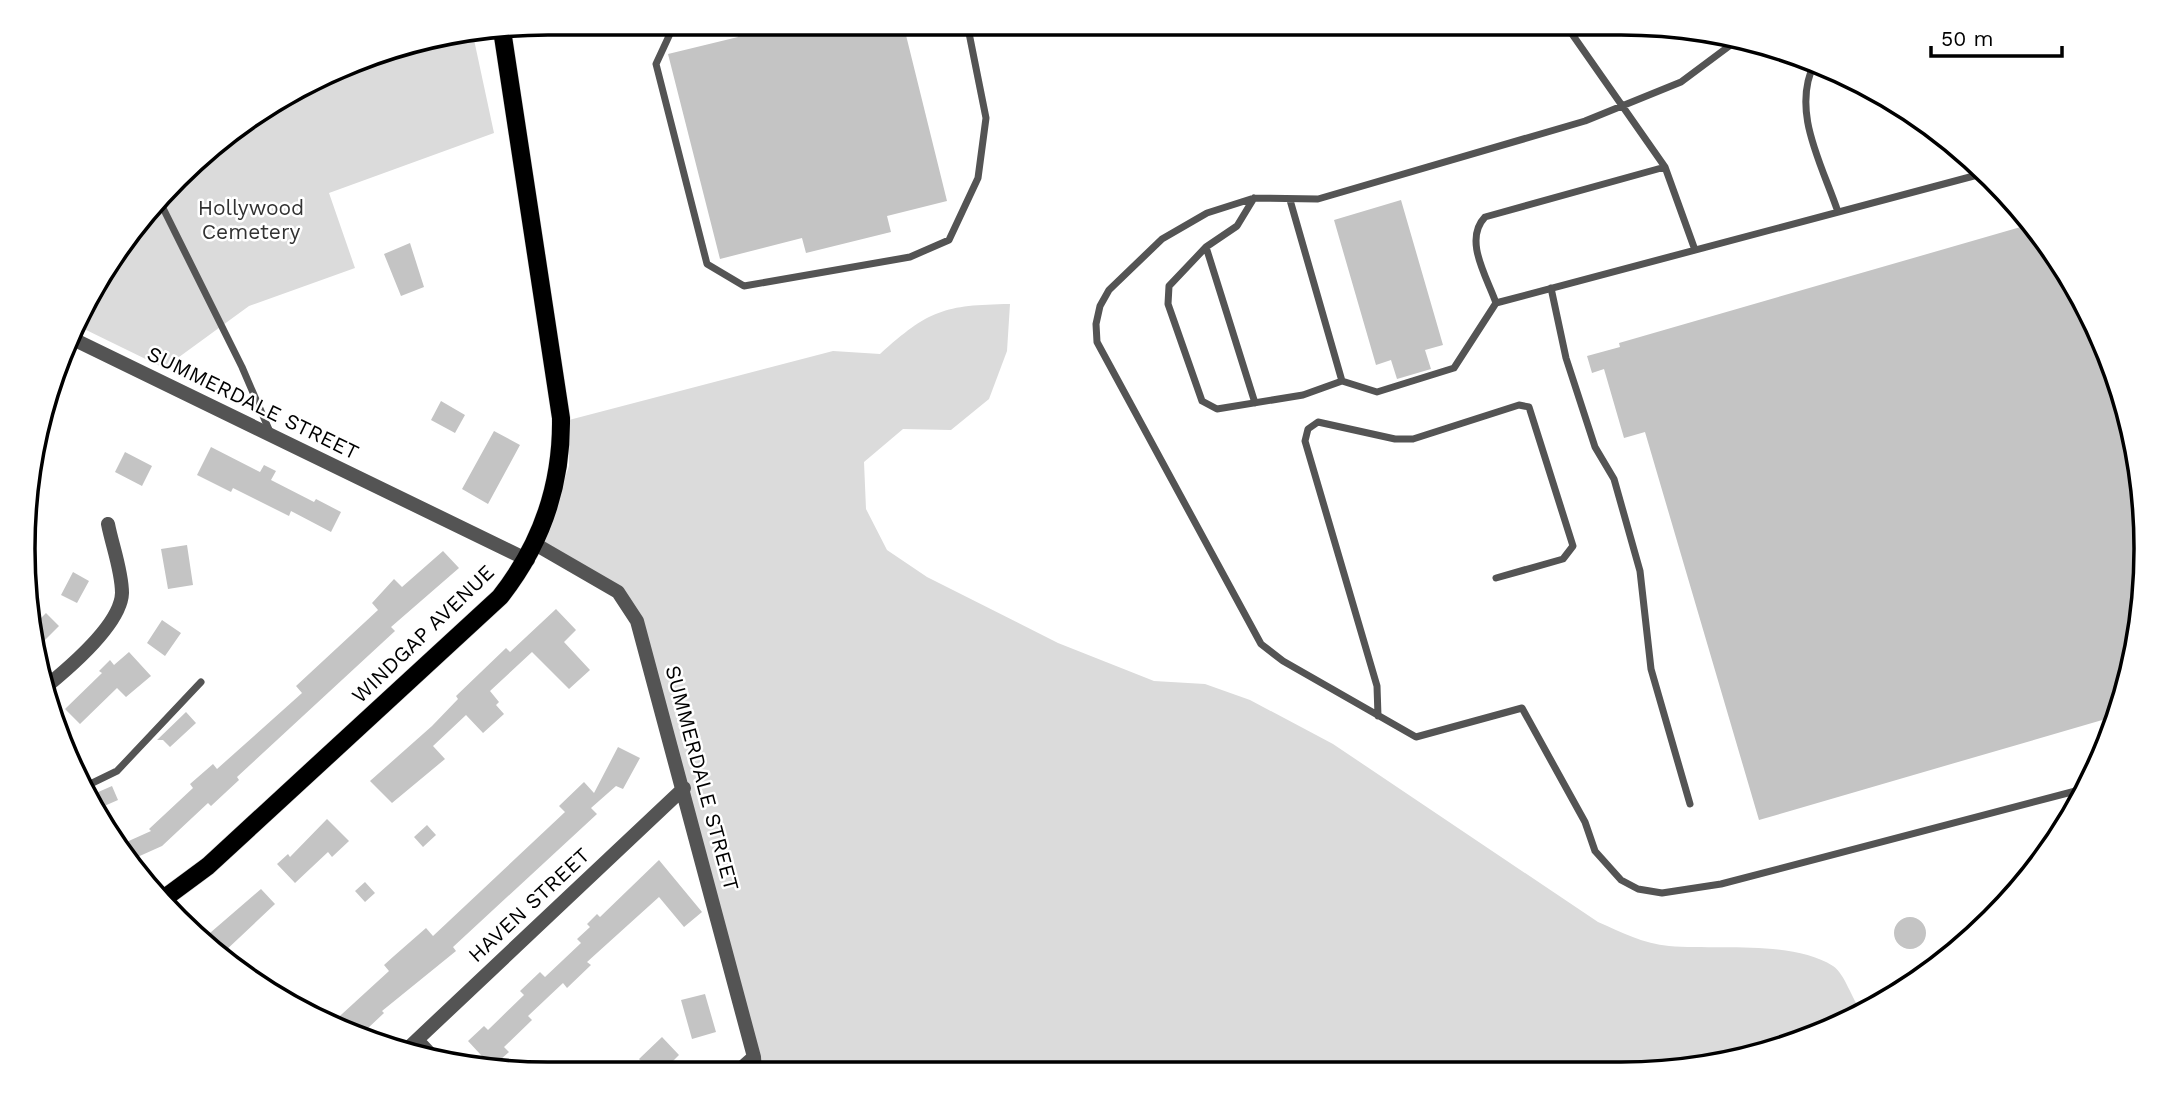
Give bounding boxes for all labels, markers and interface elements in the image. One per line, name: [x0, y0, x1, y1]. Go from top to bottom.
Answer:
scale bar: [1931, 14, 2062, 58]
text: 50 m: [1941, 26, 1993, 51]
park label: Hollywood Cemetery: [198, 195, 304, 244]
street label: SUMMERDALE STREET: [143, 340, 363, 465]
street label: WINDGAP AVENUE: [346, 559, 499, 708]
street label: SUMMERDALE STREET: [660, 662, 745, 894]
street label: HAVEN STREET: [463, 842, 595, 967]

